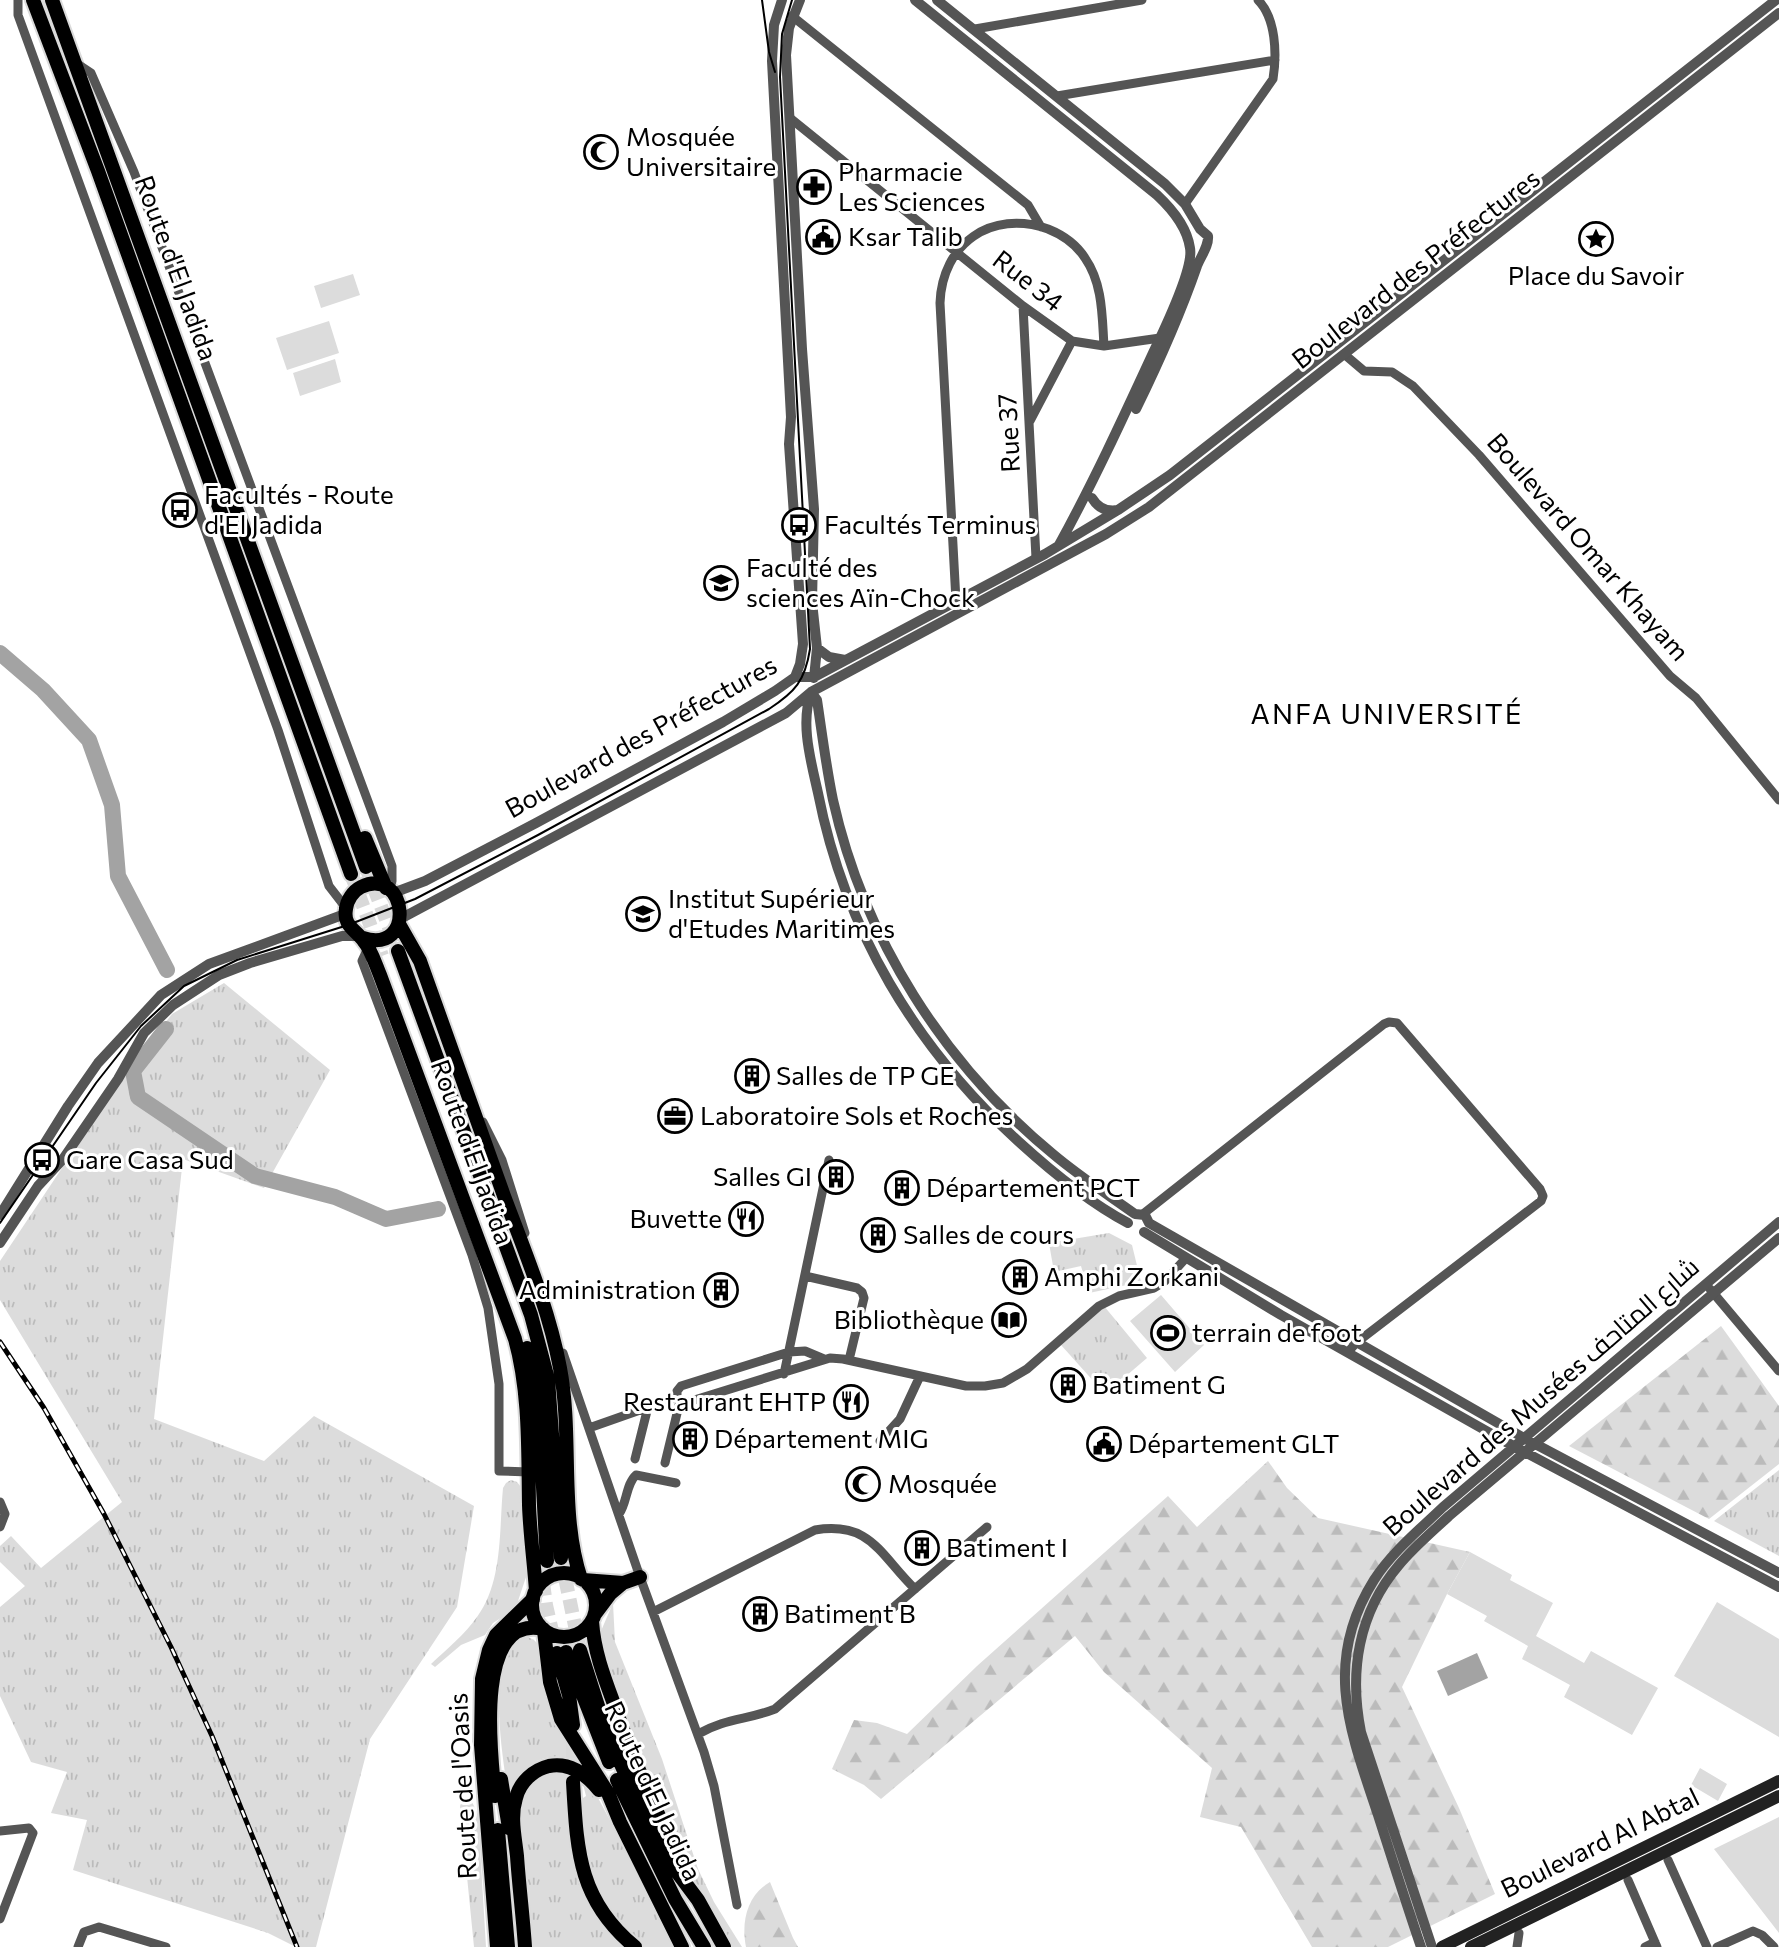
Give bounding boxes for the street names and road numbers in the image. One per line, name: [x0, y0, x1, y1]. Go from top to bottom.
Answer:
street label: Boulevard des Préfectures: [1285, 162, 1545, 374]
street label: Route d'El Jadida: [130, 171, 225, 364]
street label: Rue 34: [987, 243, 1070, 317]
street label: Rue 37: [990, 393, 1025, 473]
street label: Boulevard Omar Khayam: [1482, 426, 1696, 666]
street label: Boulevard des Préfectures: [499, 648, 781, 823]
street label: Route d'El Jadida: [426, 1055, 521, 1248]
street label: Boulevard des Musées شارع المتاحف: [1376, 1250, 1706, 1544]
street label: Route de l'Oasis: [441, 1692, 482, 1880]
street label: Route d'El Jadida: [599, 1696, 710, 1885]
street label: Boulevard Al Abtal: [1495, 1780, 1704, 1903]

